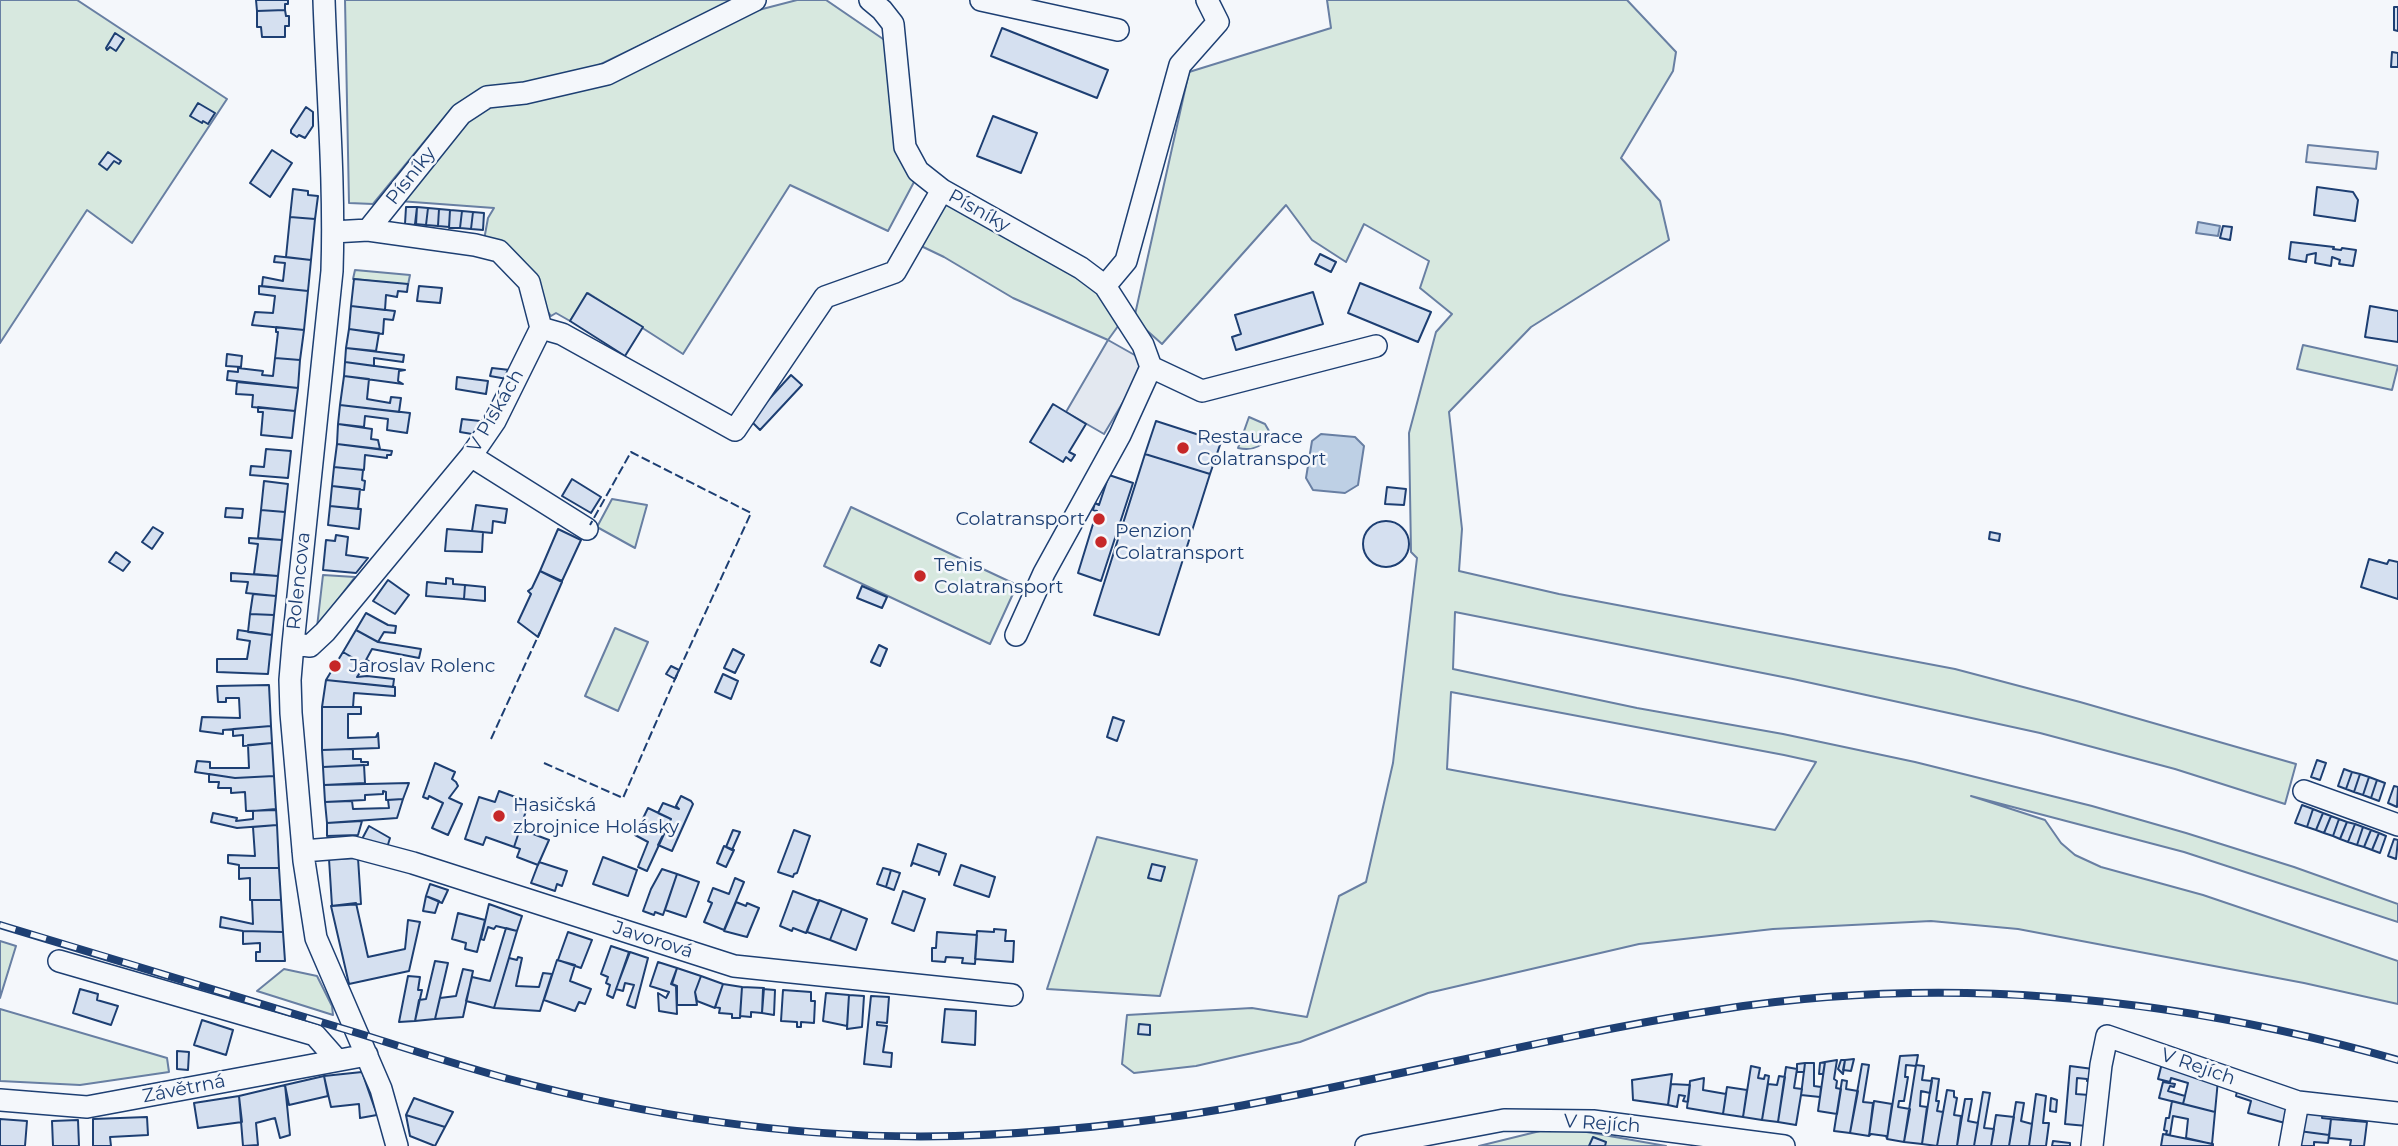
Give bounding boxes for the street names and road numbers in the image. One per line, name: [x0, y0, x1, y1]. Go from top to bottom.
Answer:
street label: Písníky: [381, 143, 441, 209]
street label: Písníky: [944, 185, 1014, 237]
street label: V Pískách: [463, 365, 529, 457]
street label: Rolencova: [283, 531, 315, 631]
street label: Javorová: [610, 916, 696, 964]
street label: V Rejích: [2158, 1044, 2238, 1090]
street label: Závětrná: [141, 1070, 227, 1108]
street label: V Rejích: [1563, 1110, 1641, 1138]

